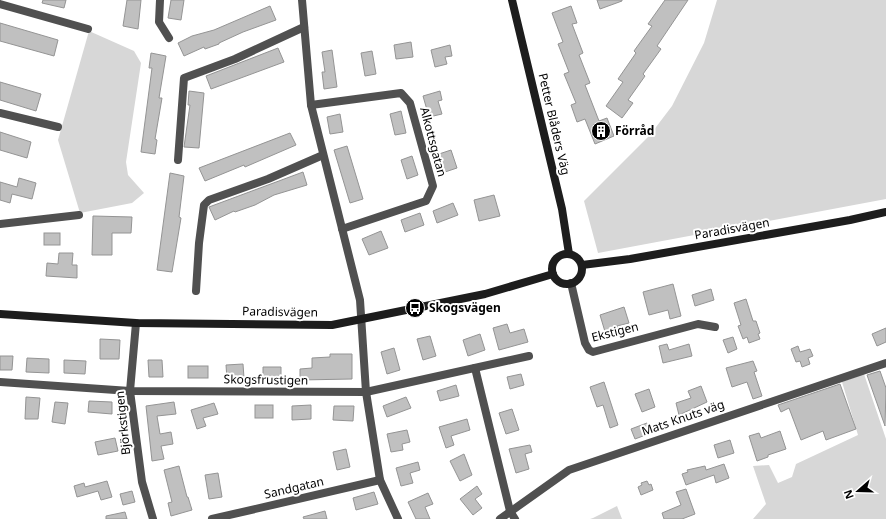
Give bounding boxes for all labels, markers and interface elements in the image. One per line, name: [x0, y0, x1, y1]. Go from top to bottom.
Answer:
street label: Petter Blåders Väg: [534, 71, 574, 177]
street label: Alkottsgatan: [416, 105, 451, 179]
building icon: Förråd: [590, 120, 612, 142]
place label: Förråd: [615, 122, 654, 139]
street label: Paradisvägen: [693, 214, 771, 243]
bus stop icon: Skogsvägen: [404, 297, 426, 319]
place label: Skogsvägen: [429, 299, 501, 316]
street label: Paradisvägen: [242, 302, 318, 321]
street label: Ekstigen: [590, 317, 640, 346]
street label: Skogsfrustigen: [224, 370, 308, 389]
street label: Björkstigen: [111, 390, 134, 456]
street label: Mats Knuts väg: [639, 395, 726, 440]
north arrow: [838, 471, 878, 511]
street label: Sandgatan: [262, 472, 325, 503]
text: N: [840, 488, 857, 501]

